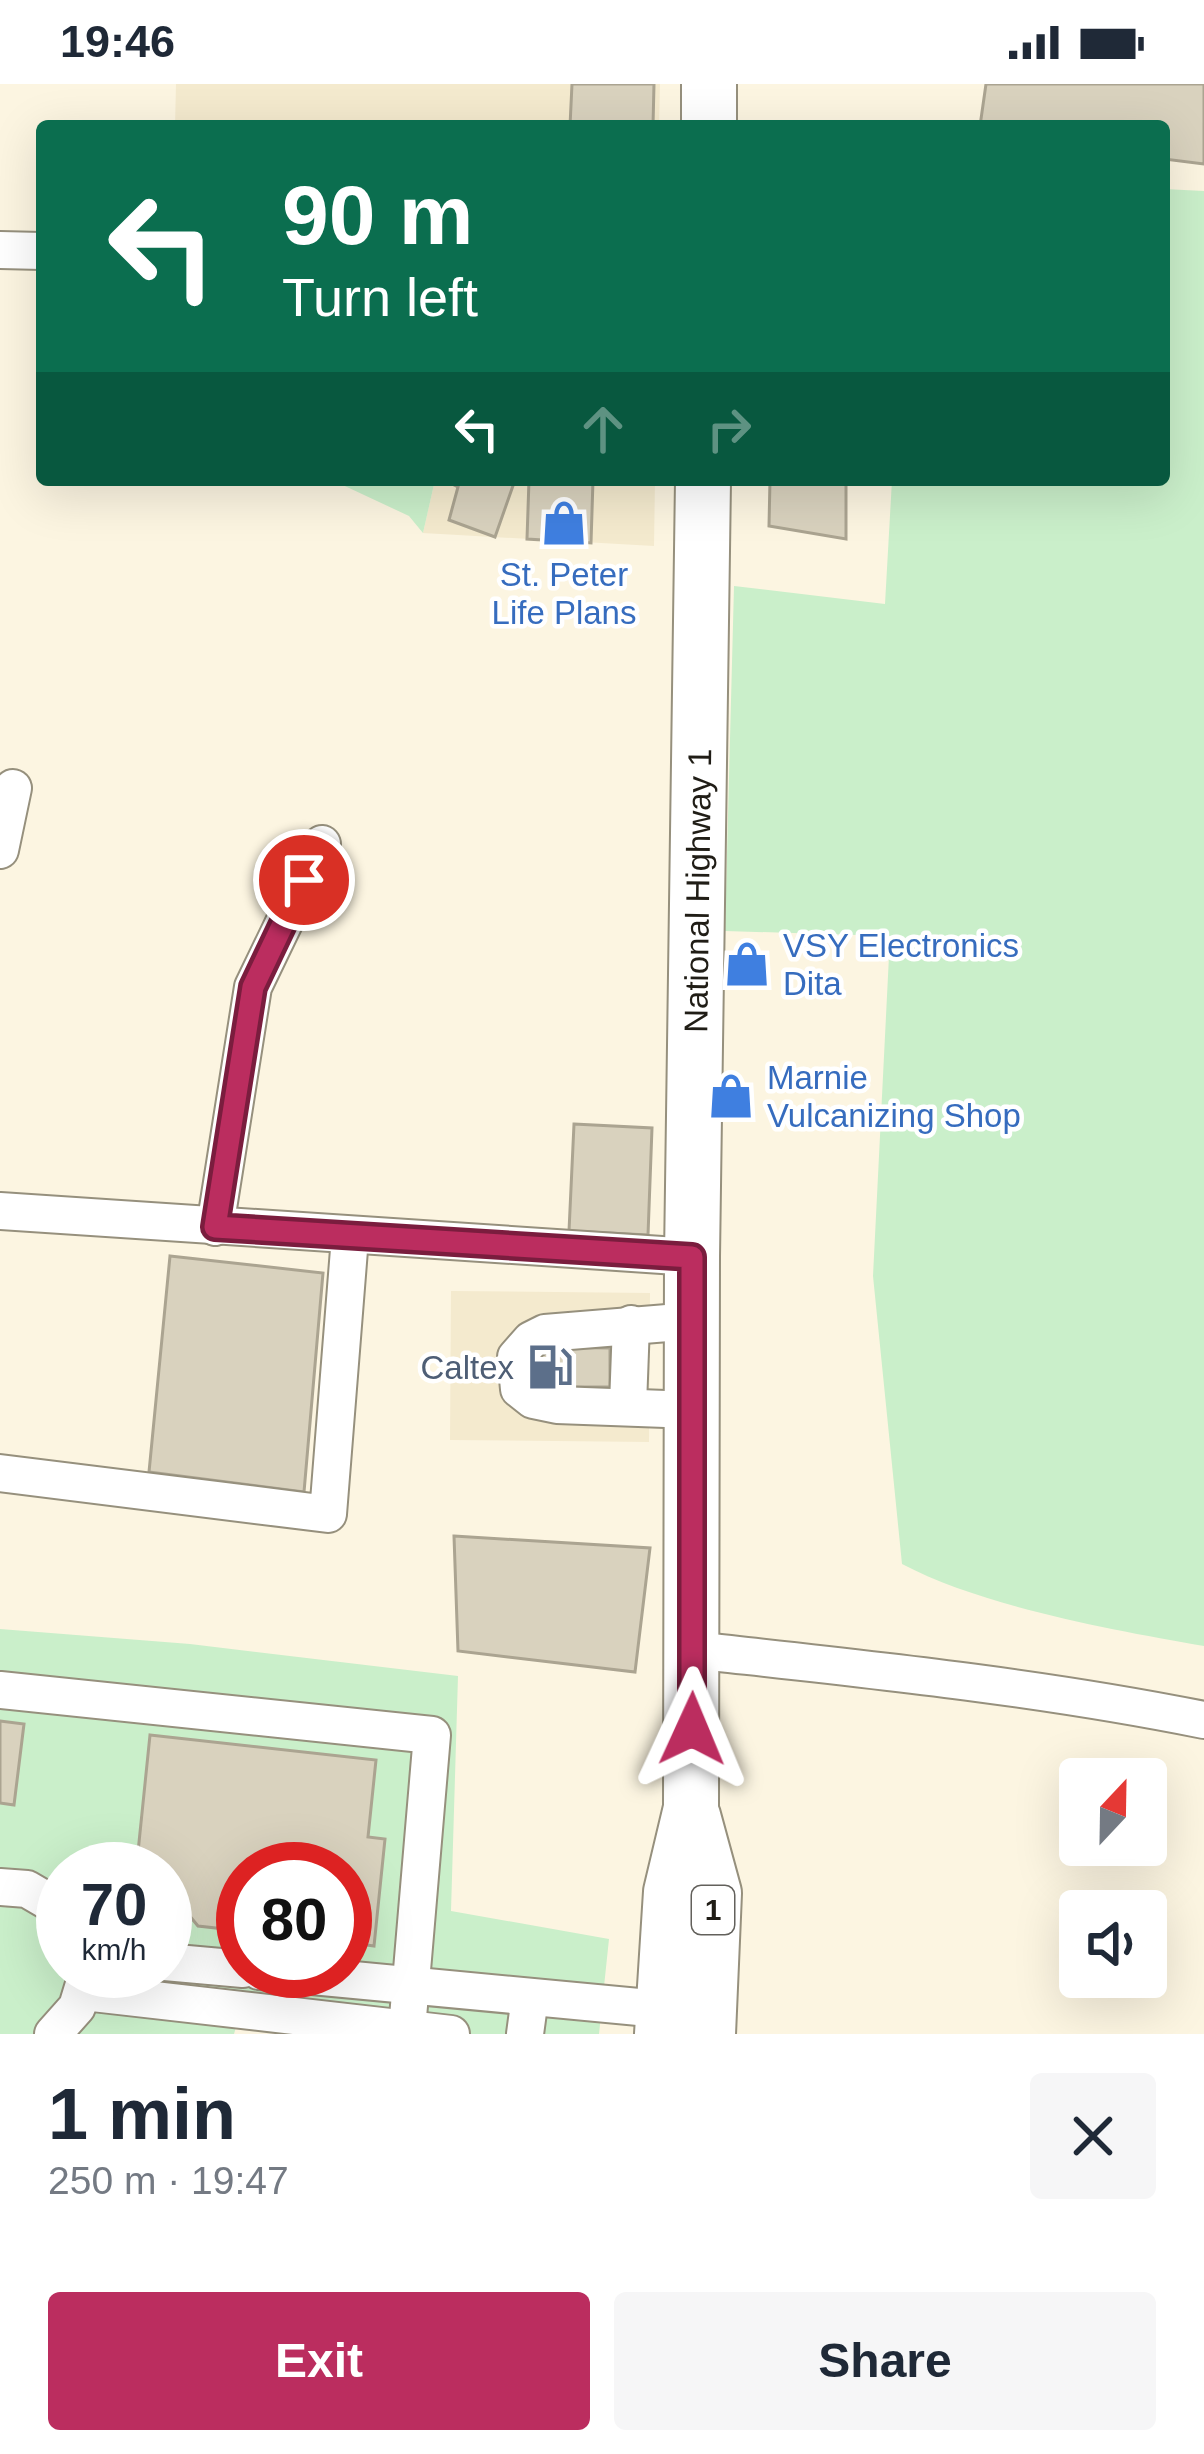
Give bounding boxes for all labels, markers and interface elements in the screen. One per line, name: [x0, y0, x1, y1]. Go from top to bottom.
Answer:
text: 19:46: [60, 16, 175, 67]
icon: left: [84, 168, 240, 324]
text: 90 m: [282, 168, 473, 262]
text: Turn left: [282, 267, 478, 327]
icon: left: [444, 396, 510, 462]
icon: ahead: [570, 396, 636, 462]
icon: right: [696, 396, 762, 462]
shop icon: St. Peter Life Plans: [539, 498, 589, 548]
place label: St. Peter Life Plans: [492, 556, 636, 631]
street label: National Highway 1: [677, 748, 718, 1033]
pin: [253, 829, 355, 931]
icon: arrive: [271, 847, 337, 913]
place label: VSY Electronics Dita: [783, 927, 1019, 1002]
shop icon: VSY Electronics Dita: [722, 939, 772, 989]
place label: Marnie Vulcanizing Shop: [767, 1059, 1021, 1134]
shop icon: Marnie Vulcanizing Shop: [706, 1071, 756, 1121]
fuel station icon: Caltex: [525, 1342, 575, 1392]
place label: Caltex: [420, 1349, 514, 1386]
position arrow: [629, 1666, 755, 1792]
north arrow: [1059, 1758, 1167, 1866]
map controls: [1059, 1758, 1167, 1998]
speed limit sign: 80: [216, 1842, 372, 1998]
text: 70: [81, 1871, 147, 1938]
road number: 1: [692, 1886, 734, 1934]
button: sound: [1059, 1890, 1167, 1998]
text: km/h: [81, 1933, 147, 1966]
button: close: [1030, 2073, 1156, 2199]
text: 1 min: [48, 2074, 236, 2154]
text: 250 m · 19:47: [48, 2159, 289, 2202]
button: Exit: [48, 2292, 590, 2430]
button: Share: [614, 2292, 1156, 2430]

